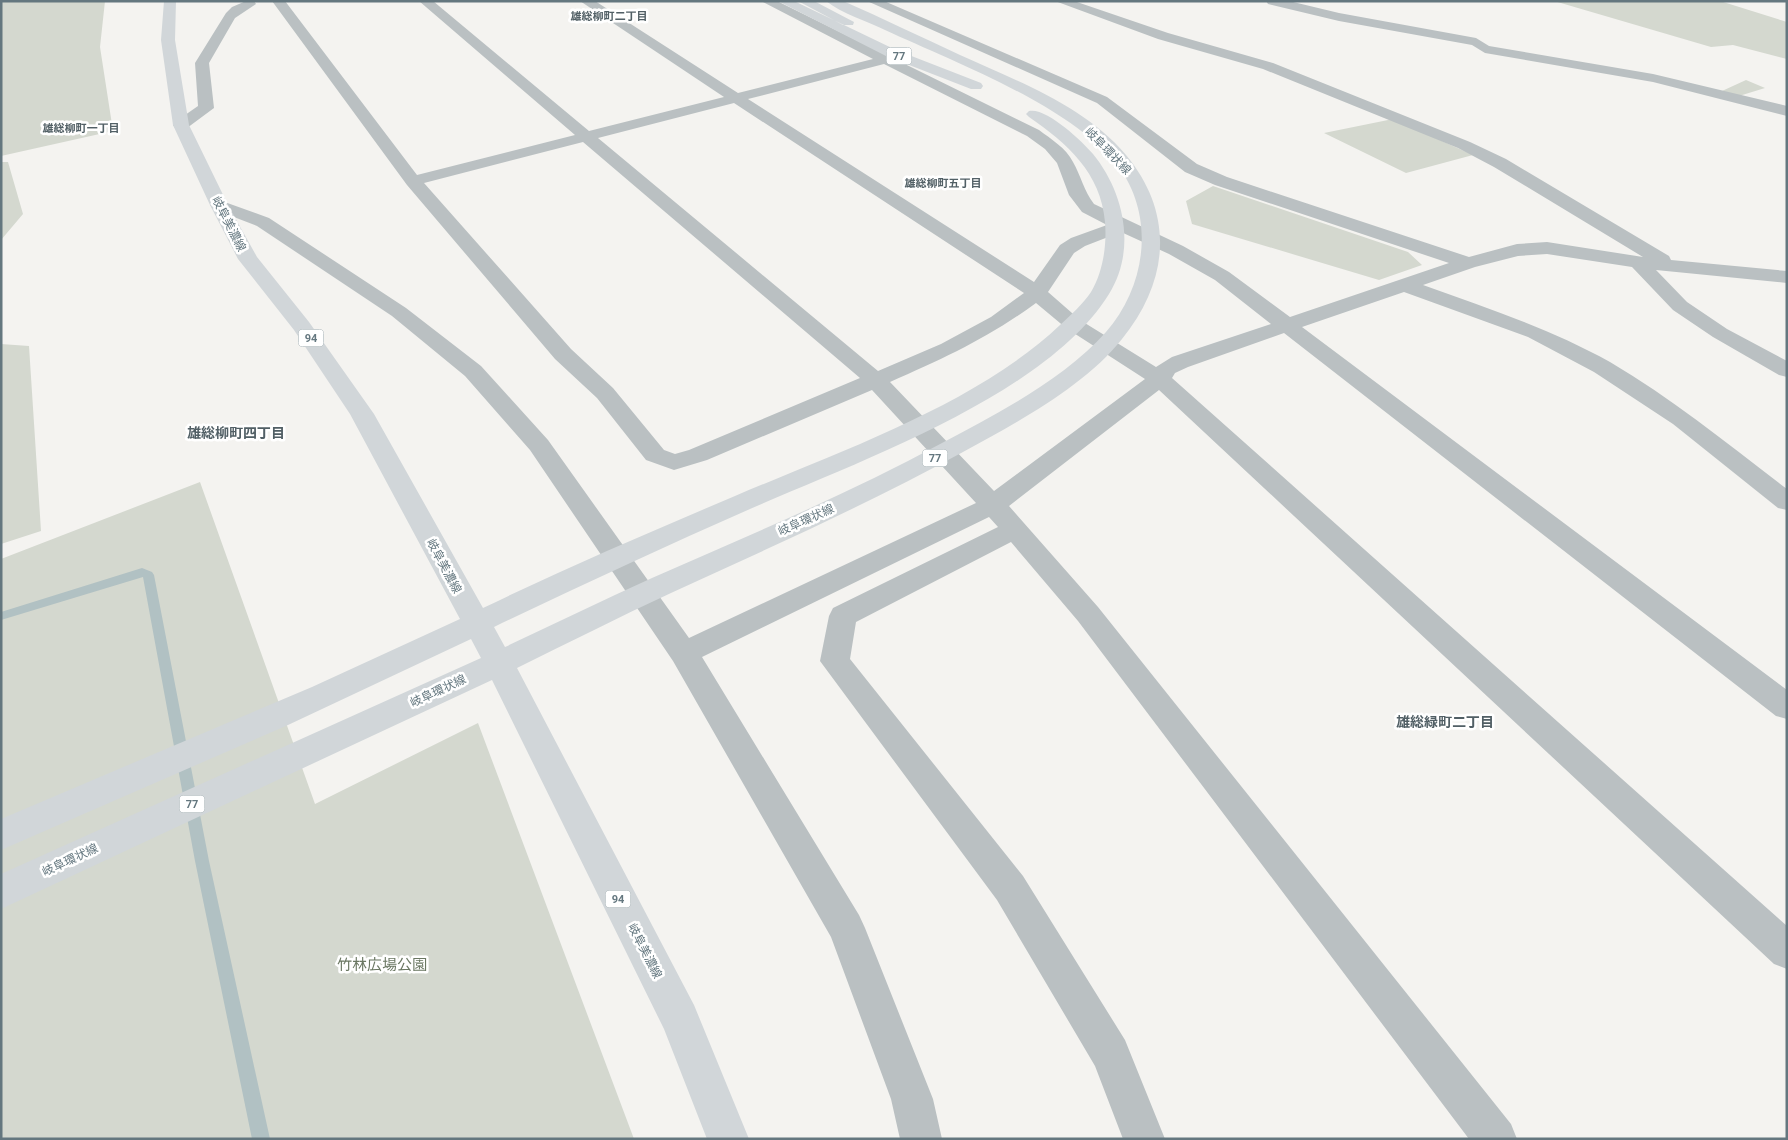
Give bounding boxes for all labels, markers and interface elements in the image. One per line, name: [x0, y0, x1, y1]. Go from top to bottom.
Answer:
district label: 雄総柳町二丁目: [571, 10, 648, 23]
road number: 77: [886, 48, 912, 64]
district label: 雄総柳町一丁目: [43, 122, 120, 135]
street label: 岐阜環状線: [1082, 125, 1134, 177]
district label: 雄総柳町五丁目: [905, 177, 982, 190]
street label: 岐阜美濃線: [209, 194, 249, 254]
road number: 94: [298, 329, 324, 346]
district label: 雄総柳町四丁目: [187, 425, 285, 441]
road number: 77: [922, 449, 948, 466]
street label: 岐阜環状線: [776, 501, 836, 539]
street label: 岐阜美濃線: [424, 536, 464, 596]
street label: 岐阜環状線: [408, 672, 468, 710]
district label: 雄総緑町二丁目: [1396, 714, 1494, 730]
road number: 77: [180, 796, 204, 812]
street label: 岐阜環状線: [40, 841, 100, 879]
road number: 94: [606, 891, 630, 908]
street label: 岐阜美濃線: [625, 921, 665, 981]
park label: 竹林広場公園: [337, 956, 427, 974]

